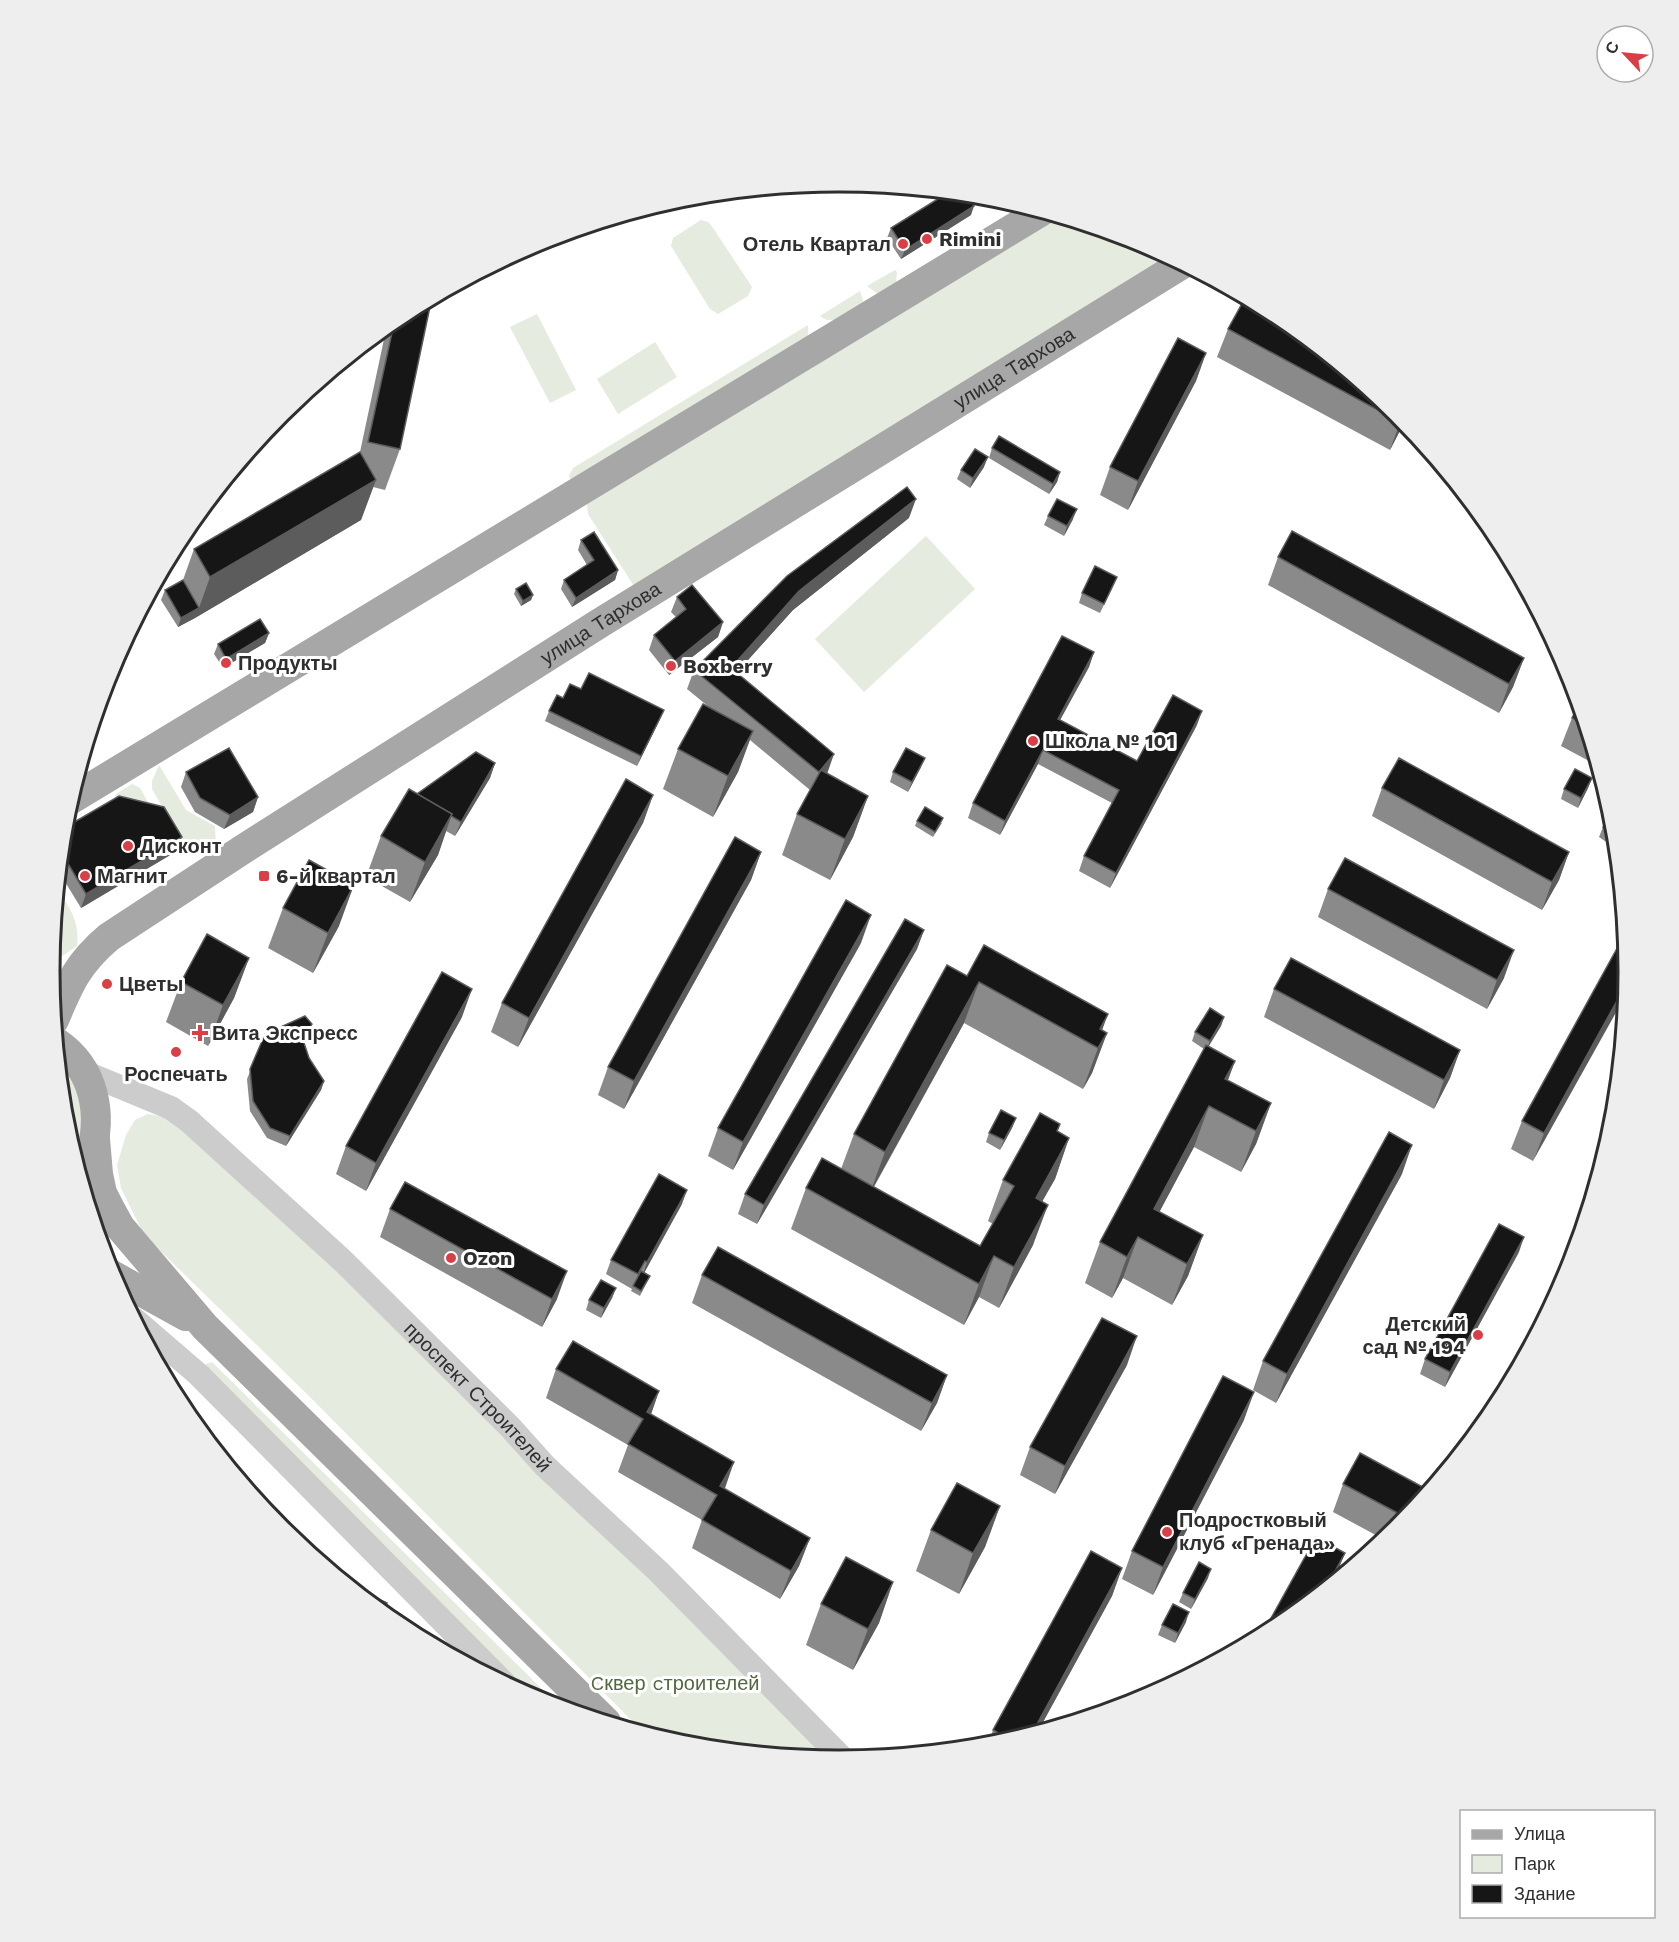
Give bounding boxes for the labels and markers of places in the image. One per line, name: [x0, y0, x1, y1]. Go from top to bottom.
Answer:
place label: Rimini: [939, 227, 1001, 251]
place label: Отель Квартал: [743, 232, 891, 256]
marker: Rimini: [920, 232, 934, 246]
marker: Отель Квартал: [896, 237, 910, 251]
place label: Продукты: [238, 651, 338, 675]
place label: Boxberry: [683, 654, 773, 678]
marker: Продукты: [219, 656, 233, 670]
marker: Boxberry: [664, 659, 678, 673]
place label: Школа № 101: [1045, 729, 1175, 753]
marker: Школа № 101: [1026, 734, 1040, 748]
place label: Дисконт: [140, 834, 222, 858]
marker: Дисконт: [121, 839, 135, 853]
place label: Магнит: [97, 864, 168, 888]
place label: 6-й квартал: [276, 864, 396, 888]
marker: Магнит: [78, 869, 92, 883]
marker: 6-й квартал: [257, 869, 271, 883]
place label: Цветы: [119, 972, 183, 996]
marker: Цветы: [100, 977, 114, 991]
place label: Вита Экспресс: [212, 1021, 358, 1045]
marker: Вита Экспресс: [193, 1026, 207, 1040]
marker: Роспечать: [169, 1045, 183, 1059]
place label: Роспечать: [124, 1062, 228, 1086]
place label: Ozon: [463, 1246, 512, 1270]
marker: Ozon: [444, 1251, 458, 1265]
place label: Детский сад № 194: [1362, 1312, 1466, 1359]
marker: Детский сад № 194: [1471, 1328, 1485, 1342]
place label: Подростковый клуб «Гренада»: [1179, 1508, 1336, 1555]
marker: Подростковый клуб «Гренада»: [1160, 1525, 1174, 1539]

